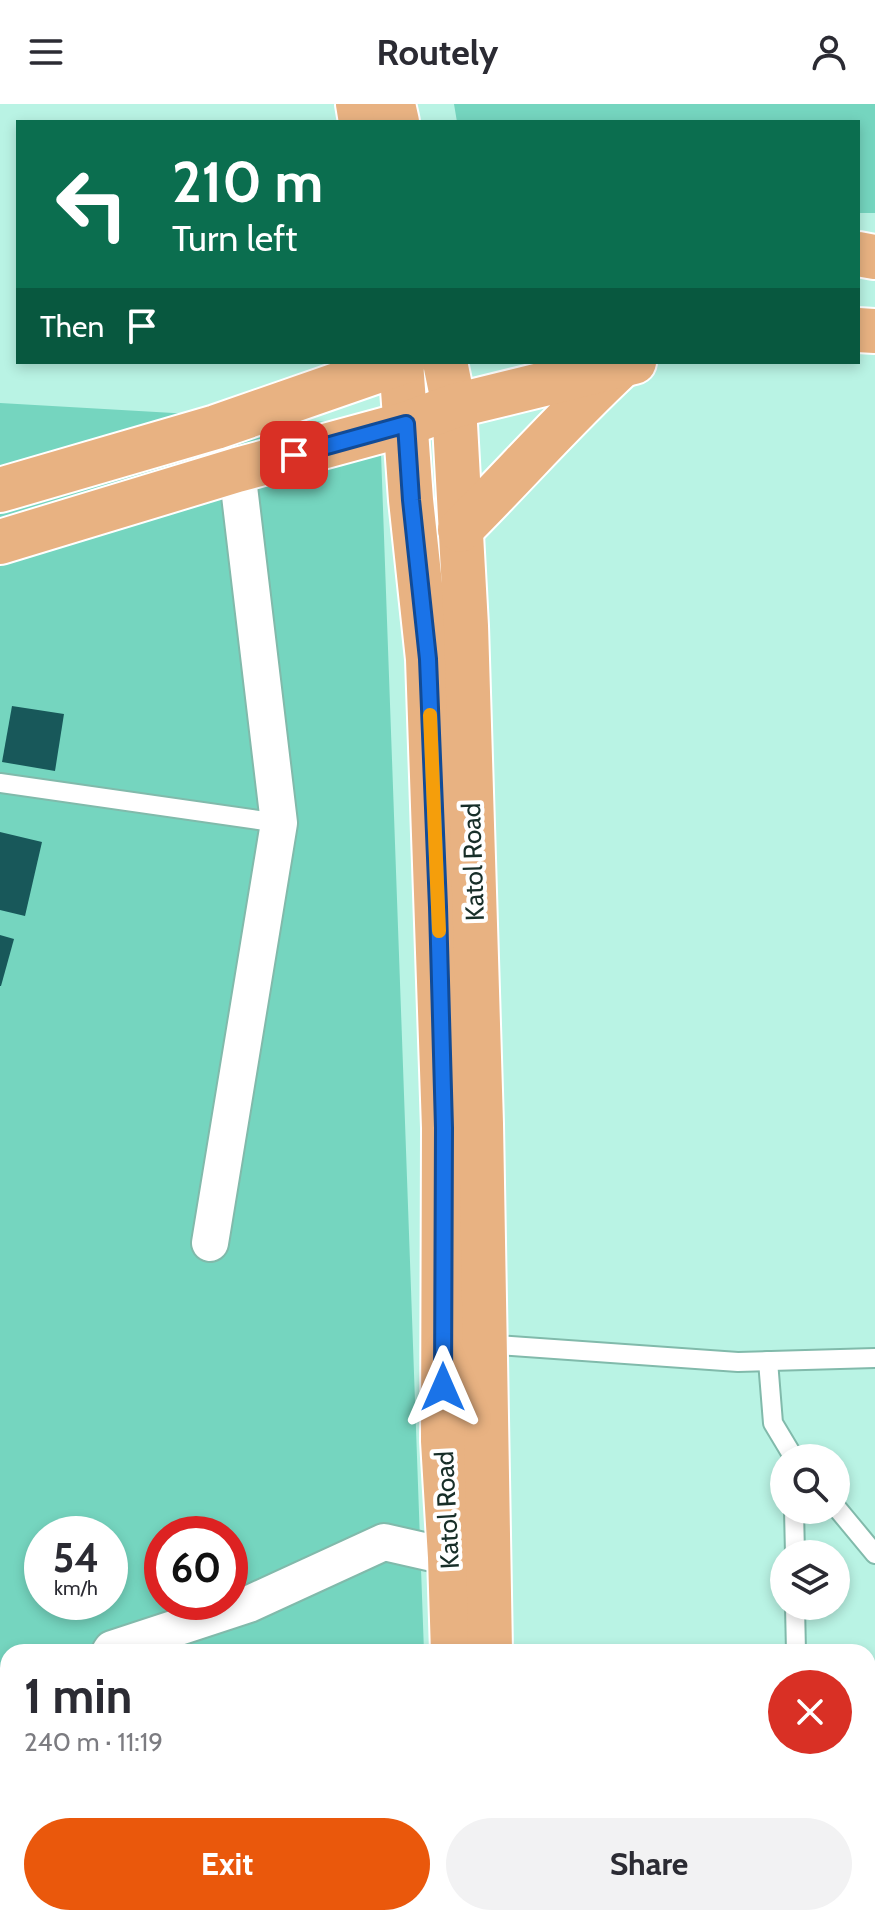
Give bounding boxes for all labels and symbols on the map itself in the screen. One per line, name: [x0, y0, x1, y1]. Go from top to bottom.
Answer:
pin: [260, 421, 328, 489]
street label: Katol Road: [455, 802, 491, 922]
position arrow: [401, 1345, 485, 1429]
street label: Katol Road: [428, 1450, 466, 1570]
speed limit sign: 60: [144, 1516, 248, 1620]

